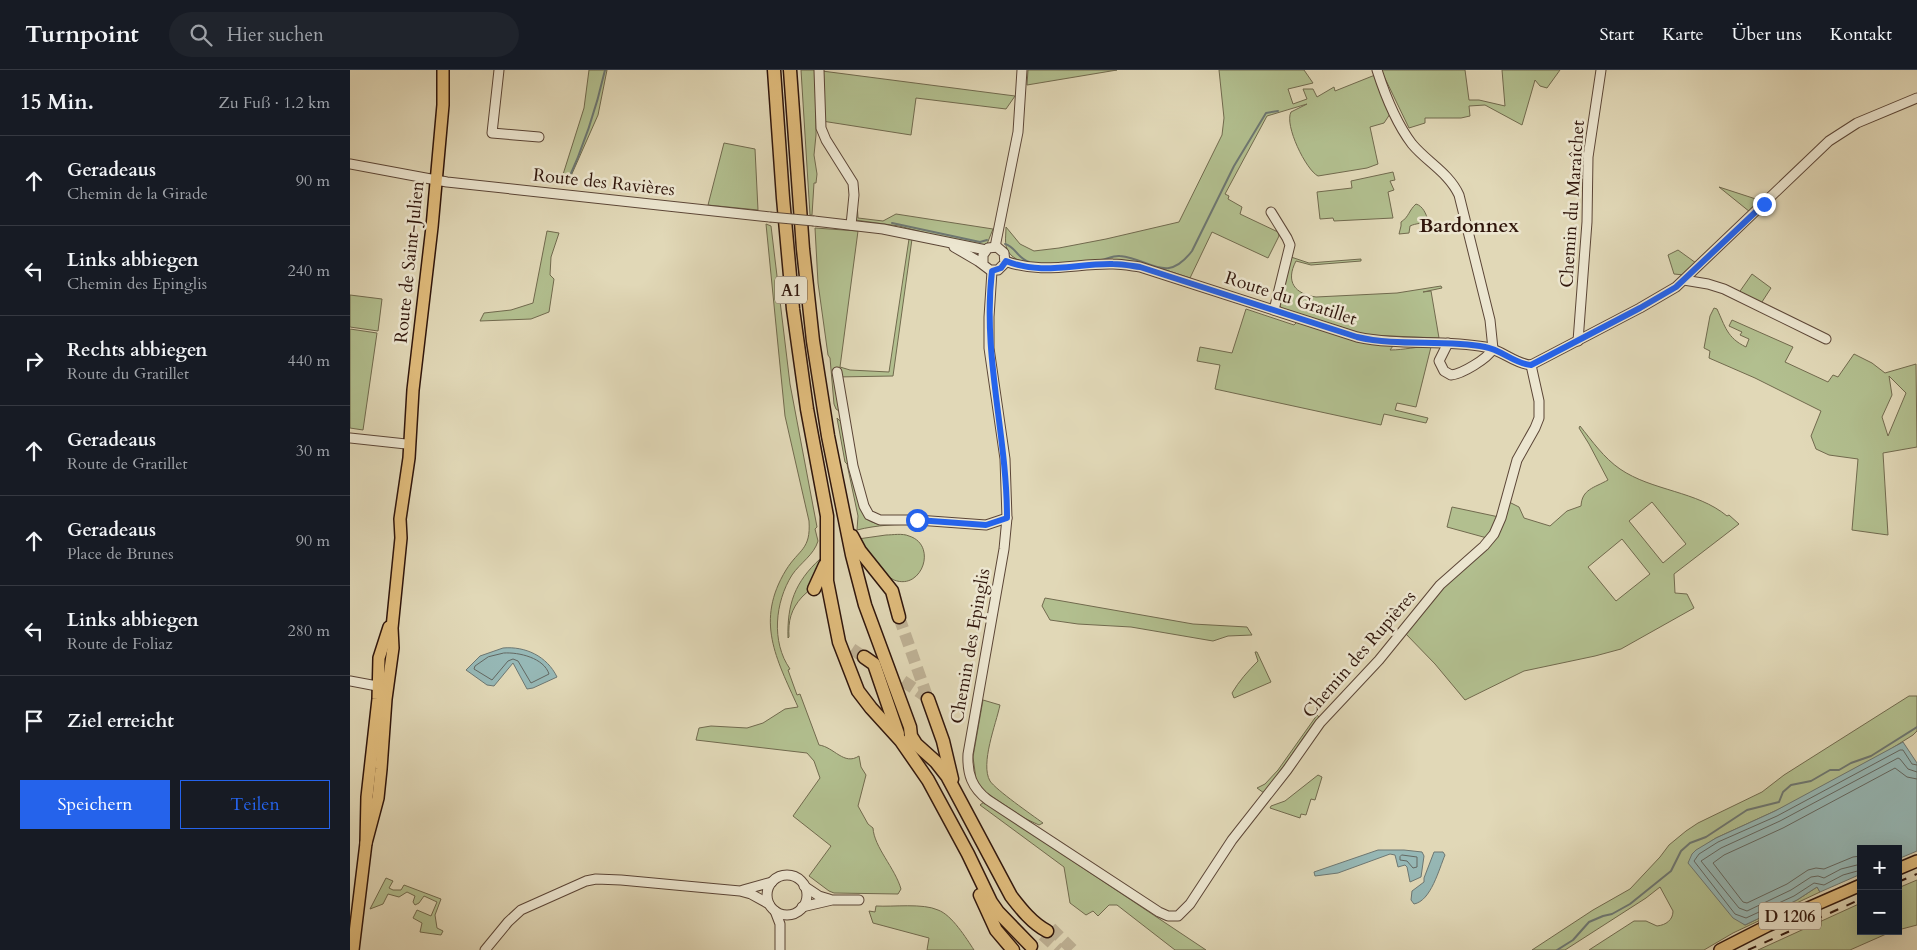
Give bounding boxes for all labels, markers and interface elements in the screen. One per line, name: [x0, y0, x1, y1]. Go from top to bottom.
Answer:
search box: [169, 12, 519, 57]
text: Turnpoint: [25, 18, 139, 51]
icon: search: [187, 21, 215, 49]
text: Hier suchen: [227, 22, 324, 48]
text: Start: [1599, 22, 1634, 47]
text: Karte: [1662, 22, 1704, 47]
text: Über uns: [1732, 22, 1802, 47]
text: Kontakt: [1830, 22, 1892, 47]
text: 15 Min.: [20, 88, 94, 117]
text: Zu Fuß · 1.2 km: [219, 92, 330, 114]
street label: Chemin du Maraîchet: [1554, 119, 1591, 289]
text: Geradeaus: [67, 157, 156, 183]
street label: Route des Ravières: [532, 163, 676, 202]
icon: ahead: [20, 167, 48, 195]
text: 90 m: [296, 170, 330, 192]
street label: Route de Saint-Julien: [389, 179, 431, 345]
text: Chemin de la Girade: [67, 183, 208, 205]
route end: [1753, 193, 1776, 216]
district label: Bardonnex: [1419, 212, 1519, 239]
text: Links abbiegen: [67, 247, 199, 273]
icon: left: [20, 257, 48, 285]
text: 240 m: [288, 260, 330, 282]
street label: Route du Gratillet: [1222, 265, 1360, 332]
text: Chemin des Epinglis: [67, 273, 207, 295]
road number: A1: [775, 276, 807, 304]
text: Rechts abbiegen: [67, 337, 208, 363]
icon: right: [20, 347, 48, 375]
text: 440 m: [288, 350, 330, 372]
text: Route du Gratillet: [67, 363, 189, 385]
text: Geradeaus: [67, 427, 156, 453]
icon: ahead: [20, 437, 48, 465]
text: 30 m: [296, 440, 330, 462]
text: Route de Gratillet: [67, 453, 188, 475]
route start: [906, 509, 929, 532]
text: Geradeaus: [67, 517, 156, 543]
icon: ahead: [20, 527, 48, 555]
text: 90 m: [296, 530, 330, 552]
text: Place de Brunes: [67, 543, 174, 565]
street label: Chemin des Epinglis: [945, 566, 996, 726]
street label: Chemin des Rupières: [1297, 585, 1422, 724]
text: Links abbiegen: [67, 607, 199, 633]
icon: left: [20, 617, 48, 645]
text: 280 m: [288, 620, 330, 642]
text: Route de Foliaz: [67, 633, 173, 655]
icon: arrive: [20, 707, 48, 735]
text: Ziel erreicht: [67, 708, 174, 734]
button: Speichern: [20, 780, 170, 829]
button: Teilen: [180, 780, 330, 829]
map controls: [1857, 845, 1902, 935]
button: +: [1857, 845, 1902, 890]
button: −: [1857, 890, 1902, 935]
road number: D 1206: [1759, 902, 1821, 929]

